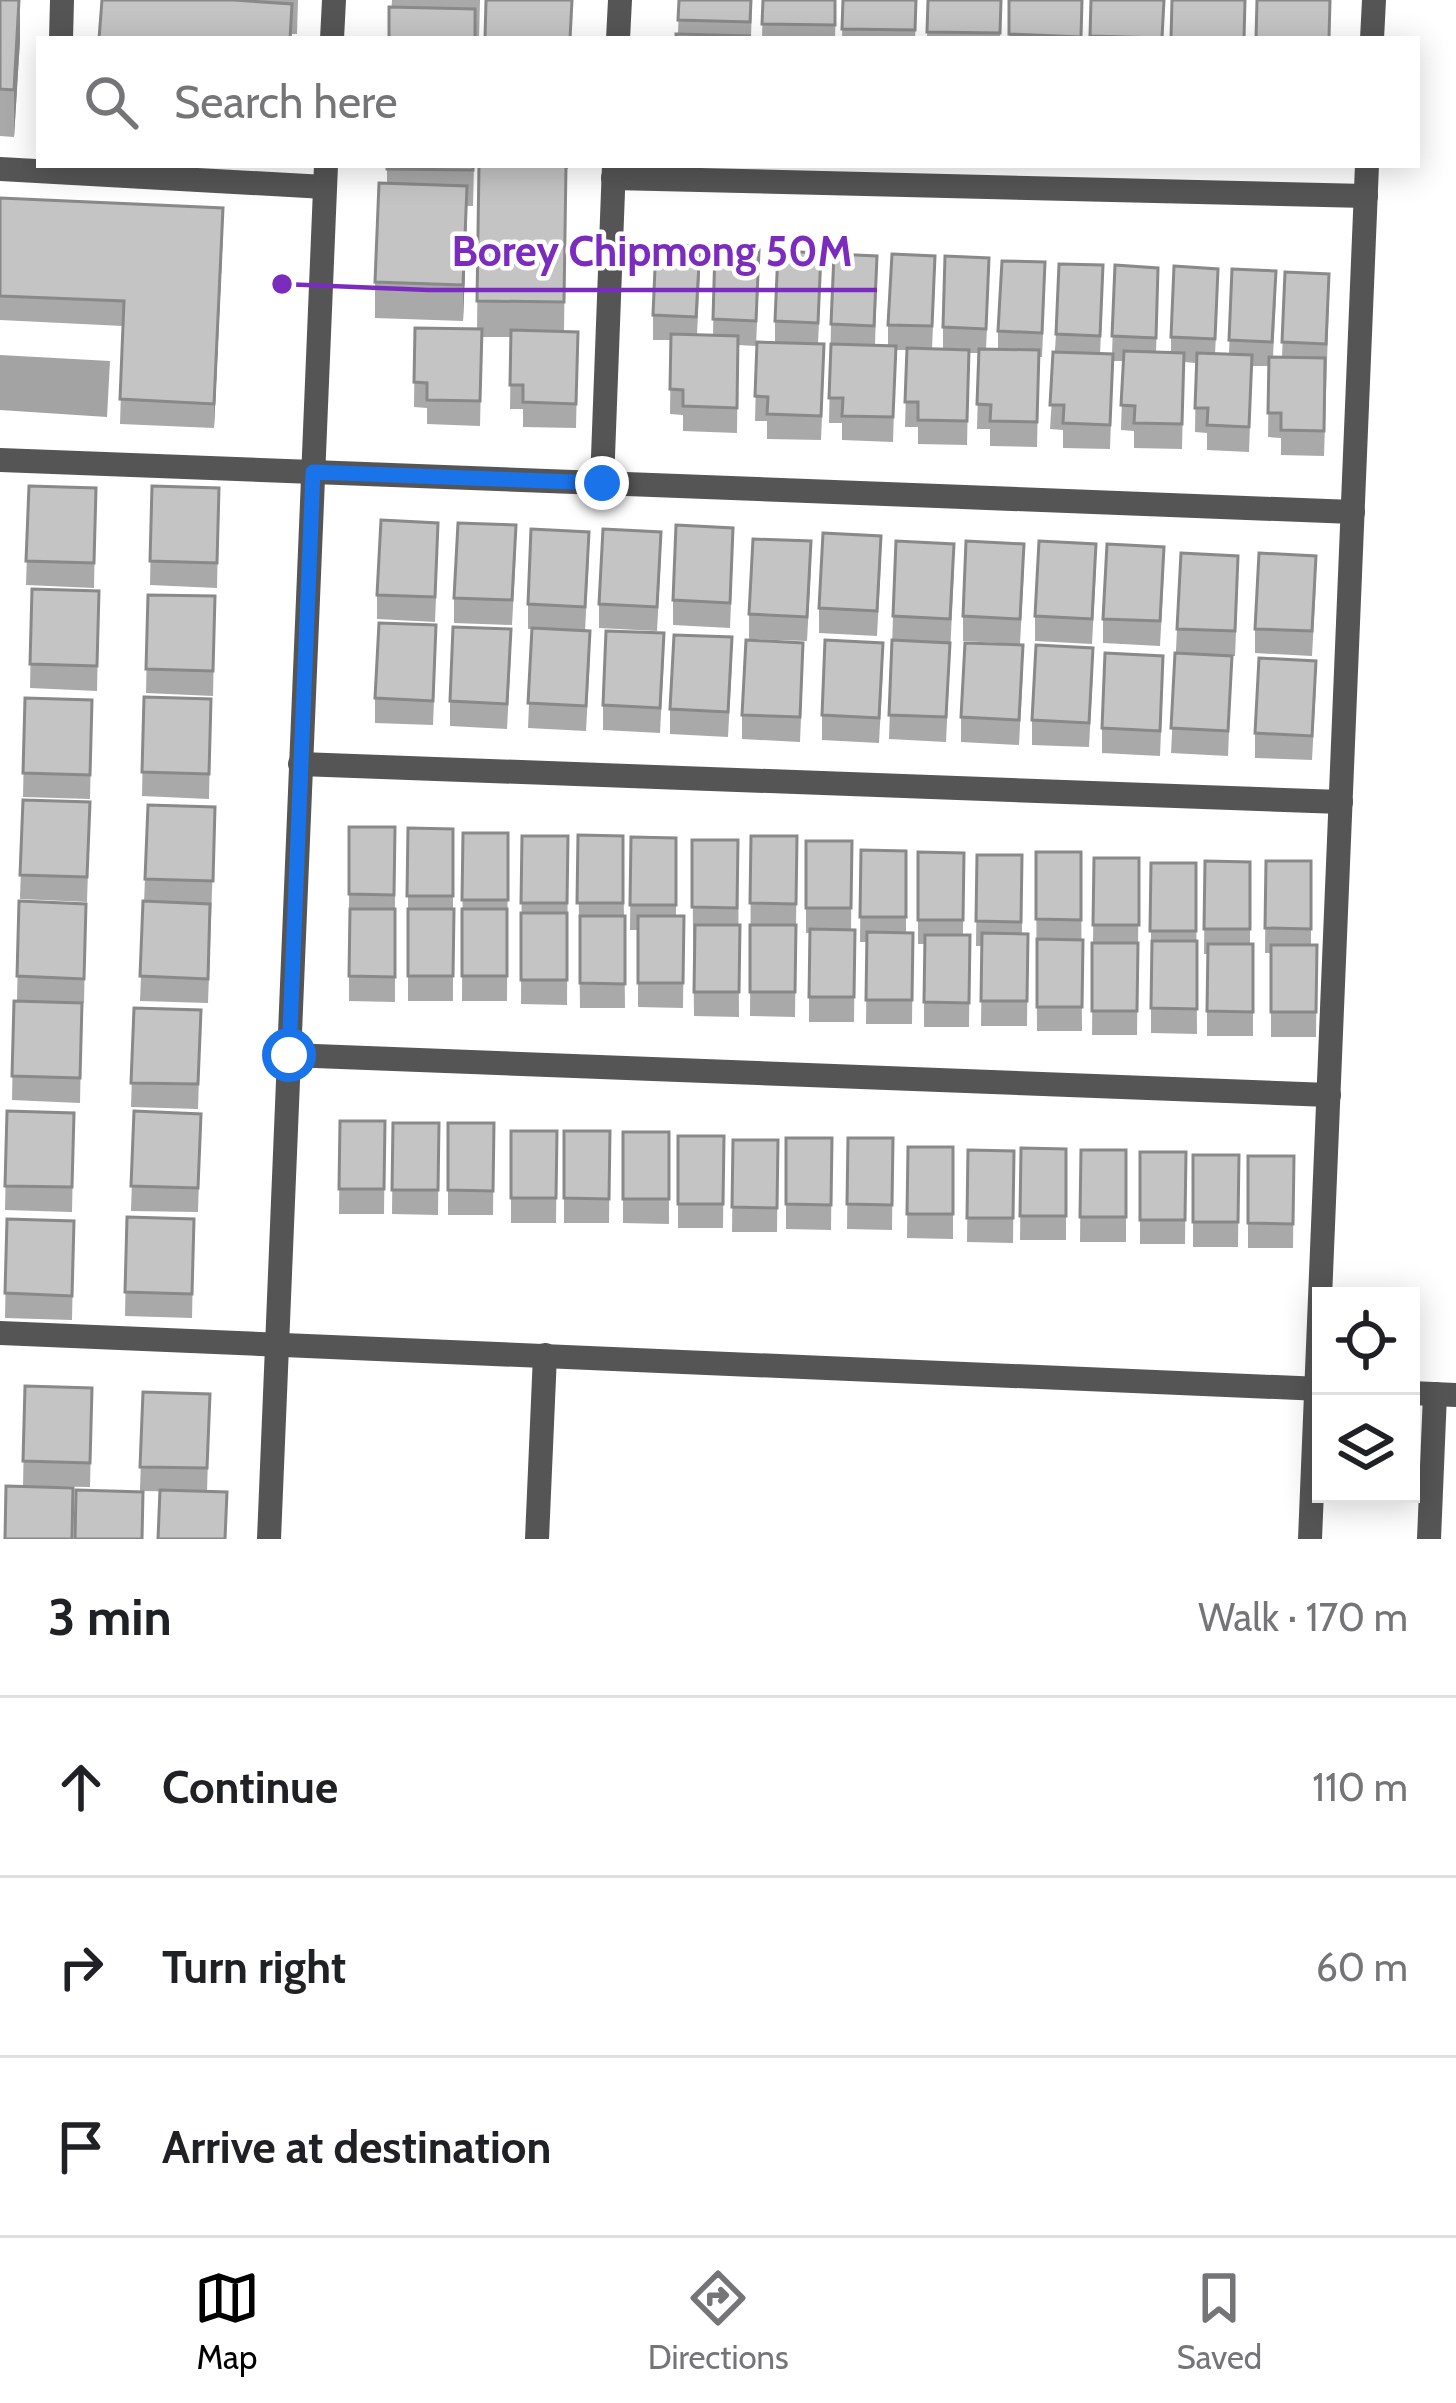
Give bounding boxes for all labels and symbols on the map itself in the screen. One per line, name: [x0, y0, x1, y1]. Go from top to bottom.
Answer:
callout: Borey Chipmong 50M: [428, 212, 877, 290]
text: Borey Chipmong 50M: [451, 225, 853, 277]
route end: [575, 456, 629, 510]
route start: [262, 1028, 316, 1082]

